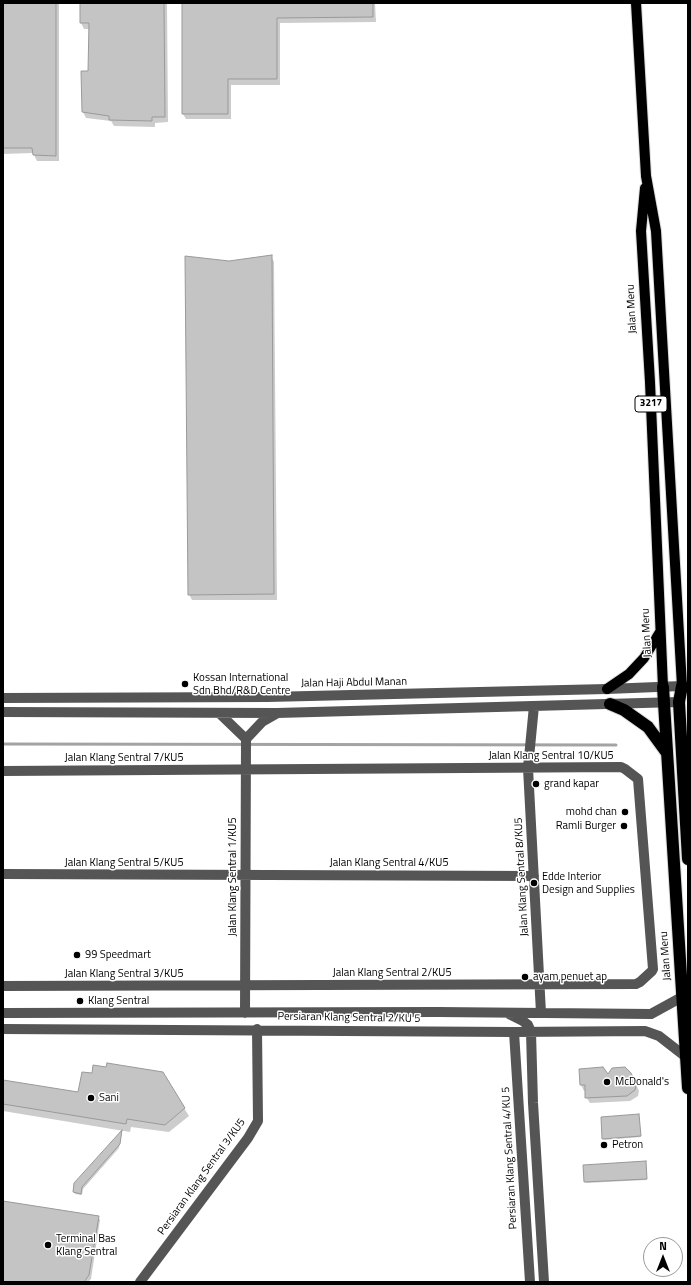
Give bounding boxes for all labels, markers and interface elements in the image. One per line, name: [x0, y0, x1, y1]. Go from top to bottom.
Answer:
street label: Jalan Meru: [624, 284, 640, 334]
road number: 3217: [635, 396, 667, 412]
street label: Jalan Meru: [639, 608, 655, 658]
place label: Kossan International Sdn Bhd/R&D Centre: [193, 671, 290, 697]
street label: Jalan Haji Abdul Manan: [301, 675, 407, 691]
marker: Kossan International Sdn Bhd/R&D Centre: [180, 679, 190, 689]
street label: Jalan Klang Sentral 10/KU5: [488, 749, 614, 763]
street label: Jalan Klang Sentral 7/KU5: [64, 751, 184, 765]
place label: grand kapar: [544, 777, 599, 791]
marker: grand kapar: [531, 779, 541, 789]
place label: mohd chan: [566, 805, 617, 819]
marker: mohd chan: [620, 807, 630, 817]
street label: Jalan Klang Sentral 1/KU5: [226, 817, 240, 937]
street label: Jalan Klang Sentral 8/KU5: [512, 817, 532, 937]
place label: Ramli Burger: [556, 819, 616, 833]
marker: Ramli Burger: [619, 821, 629, 831]
street label: Jalan Klang Sentral 5/KU5: [64, 856, 184, 870]
street label: Jalan Klang Sentral 4/KU5: [329, 856, 449, 870]
place label: Edde Interior Design and Supplies: [542, 870, 635, 896]
marker: Edde Interior Design and Supplies: [529, 878, 539, 888]
street label: Jalan Meru: [658, 931, 674, 981]
place label: 99 Speedmart: [85, 948, 151, 962]
marker: 99 Speedmart: [72, 950, 82, 960]
street label: Jalan Klang Sentral 2/KU5: [332, 966, 452, 980]
street label: Jalan Klang Sentral 3/KU5: [64, 967, 184, 981]
place label: ayam penuet ap: [533, 970, 607, 984]
marker: ayam penuet ap: [520, 972, 530, 982]
place label: Klang Sentral: [88, 994, 149, 1008]
marker: Klang Sentral: [75, 996, 85, 1006]
street label: Persiaran Klang Sentral 2/KU 5: [277, 1010, 421, 1026]
place label: McDonald's: [615, 1075, 669, 1089]
marker: McDonald's: [602, 1077, 612, 1087]
street label: Persiaran Klang Sentral 4/KU 5: [500, 1086, 520, 1230]
place label: Sani: [99, 1091, 119, 1105]
marker: Sani: [86, 1093, 96, 1103]
street label: Persiaran Klang Sentral 3/KU5: [155, 1116, 249, 1238]
place label: Petron: [612, 1138, 643, 1152]
marker: Petron: [599, 1140, 609, 1150]
place label: Terminal Bas Klang Sentral: [56, 1232, 117, 1258]
north arrow: [643, 1237, 683, 1277]
text: N: [659, 1238, 667, 1254]
marker: Terminal Bas Klang Sentral: [43, 1240, 53, 1250]

